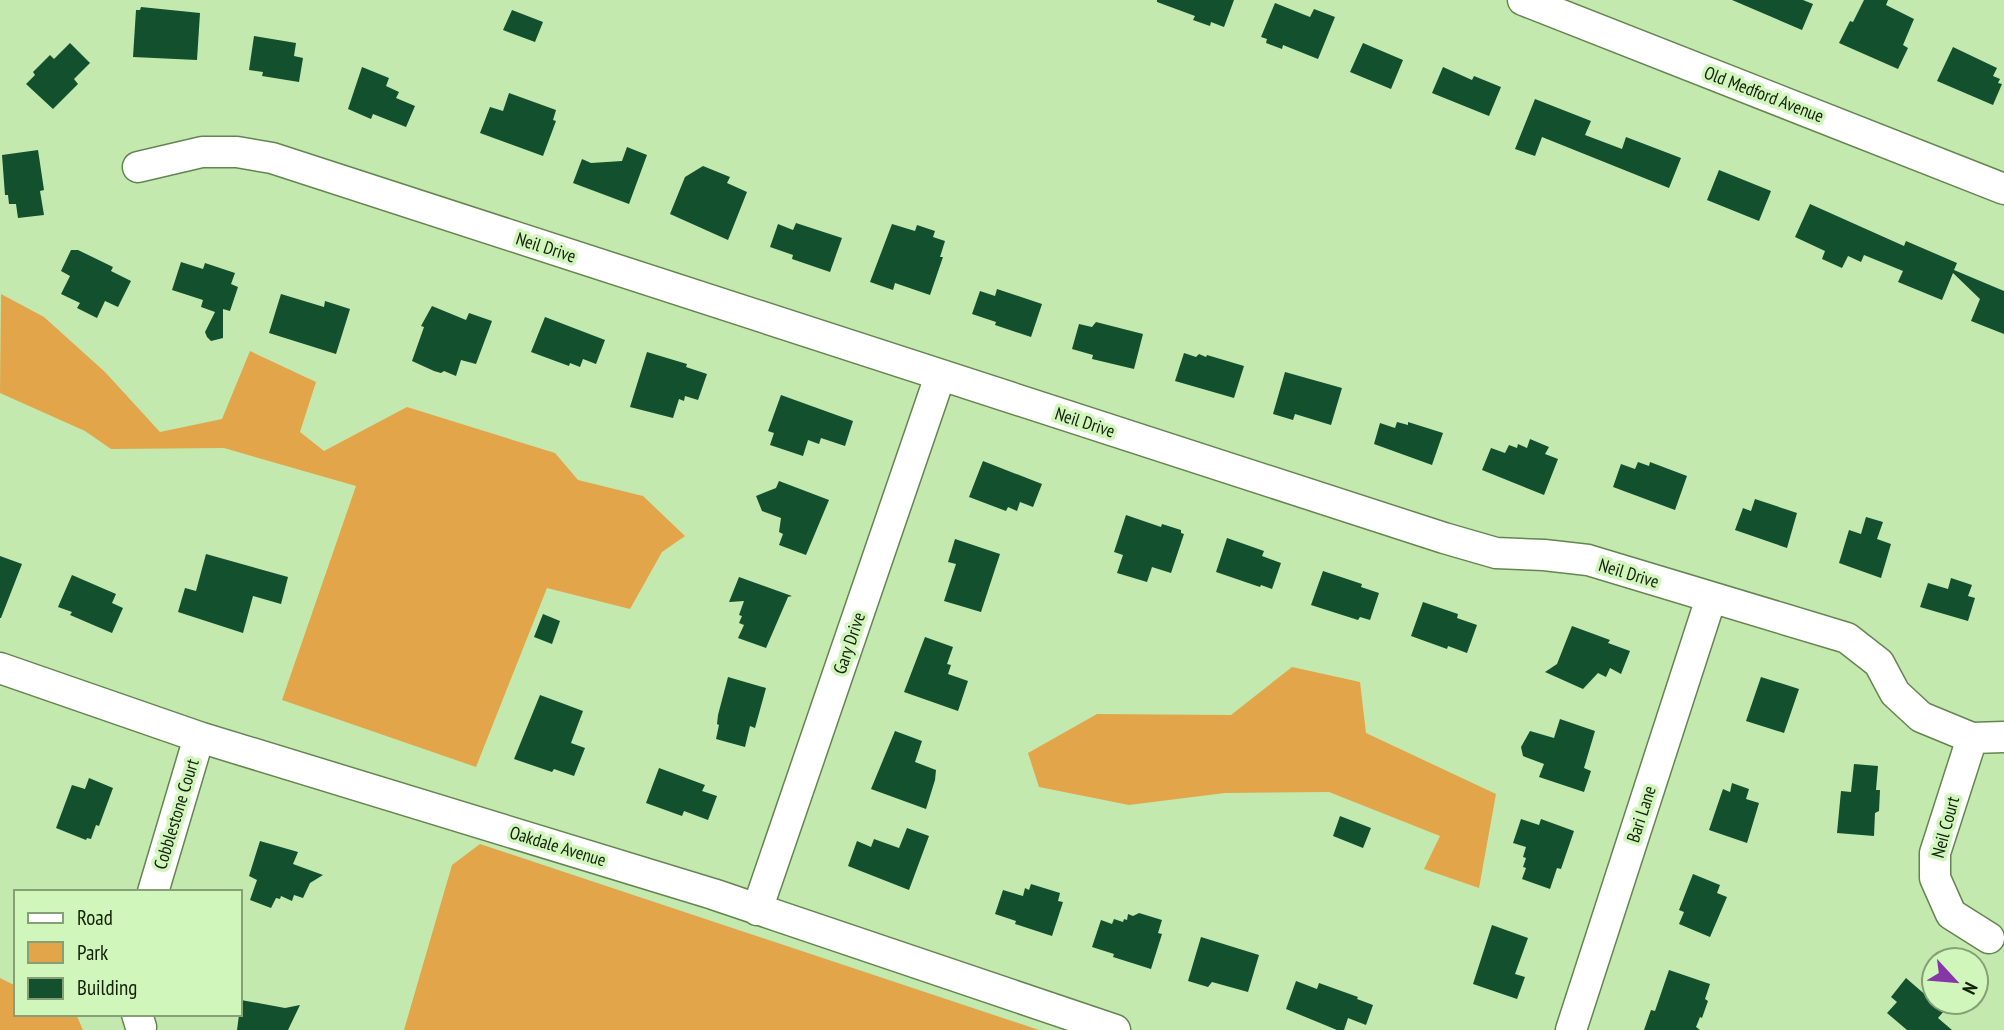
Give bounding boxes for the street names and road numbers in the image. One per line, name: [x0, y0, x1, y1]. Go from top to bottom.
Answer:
street label: Old Medford Avenue: [1701, 61, 1827, 127]
street label: Neil Drive: [513, 227, 579, 267]
street label: Neil Drive: [1052, 402, 1118, 442]
street label: Neil Drive: [1596, 553, 1662, 593]
street label: Gary Drive: [828, 609, 870, 677]
street label: Cobblestone Court: [148, 756, 204, 872]
street label: Bari Lane: [1621, 783, 1661, 845]
street label: Neil Court: [1926, 794, 1964, 860]
street label: Oakdale Avenue: [507, 820, 609, 872]

